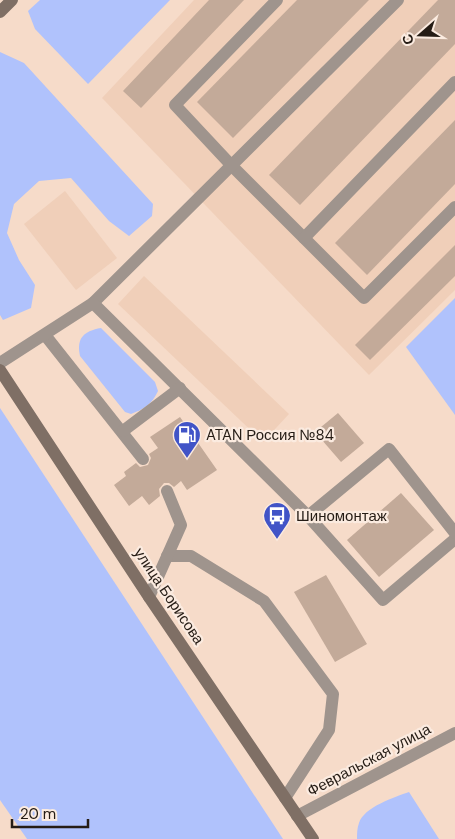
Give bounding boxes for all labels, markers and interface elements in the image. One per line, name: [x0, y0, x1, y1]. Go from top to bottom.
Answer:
north arrow: [395, 10, 445, 60]
text: С: [398, 32, 418, 47]
fuel station icon: ATAN Россия №84: [172, 420, 202, 459]
place label: ATAN Россия №84: [206, 425, 334, 445]
bus stop icon: Шиномонтаж: [262, 501, 292, 540]
place label: Шиномонтаж: [296, 506, 387, 526]
street label: улица Борисова: [129, 544, 209, 649]
street label: Февральская улица: [304, 719, 435, 801]
scale bar: [12, 796, 89, 828]
text: 20 m: [20, 804, 56, 824]

